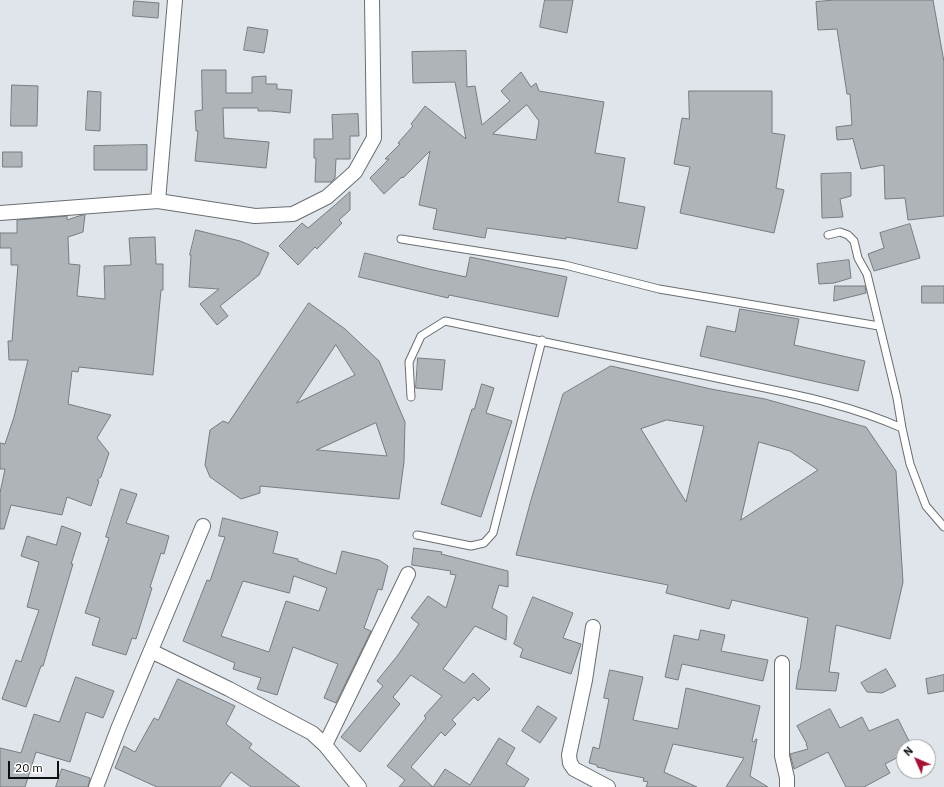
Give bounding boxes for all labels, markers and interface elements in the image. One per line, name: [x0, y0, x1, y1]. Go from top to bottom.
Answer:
north arrow: [896, 739, 936, 779]
text: N: [900, 743, 916, 759]
scale bar: [10, 753, 61, 779]
text: 20 m: [15, 760, 43, 775]

